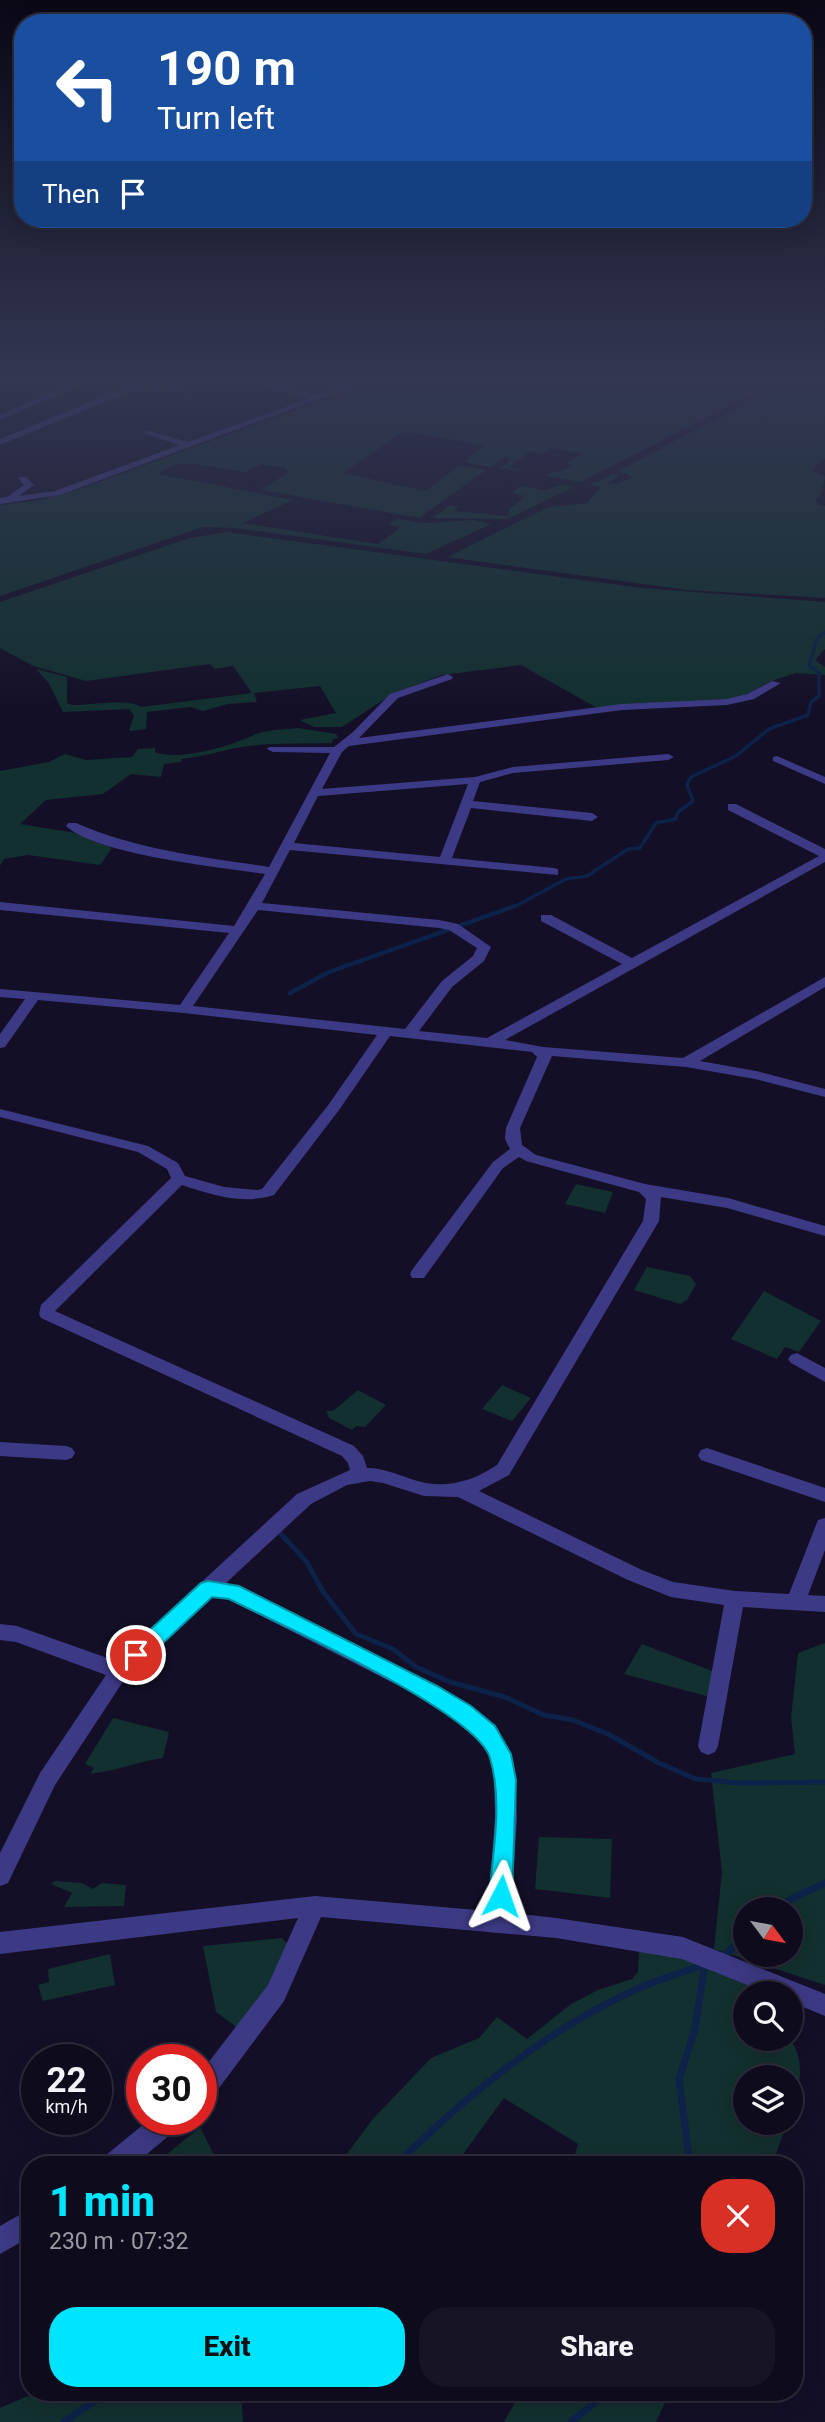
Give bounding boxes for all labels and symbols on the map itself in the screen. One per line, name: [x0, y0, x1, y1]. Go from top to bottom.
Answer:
pin: [106, 1625, 166, 1685]
position arrow: [464, 1859, 538, 1933]
north arrow: [733, 1897, 803, 1967]
speed limit sign: 30: [126, 2044, 217, 2135]

